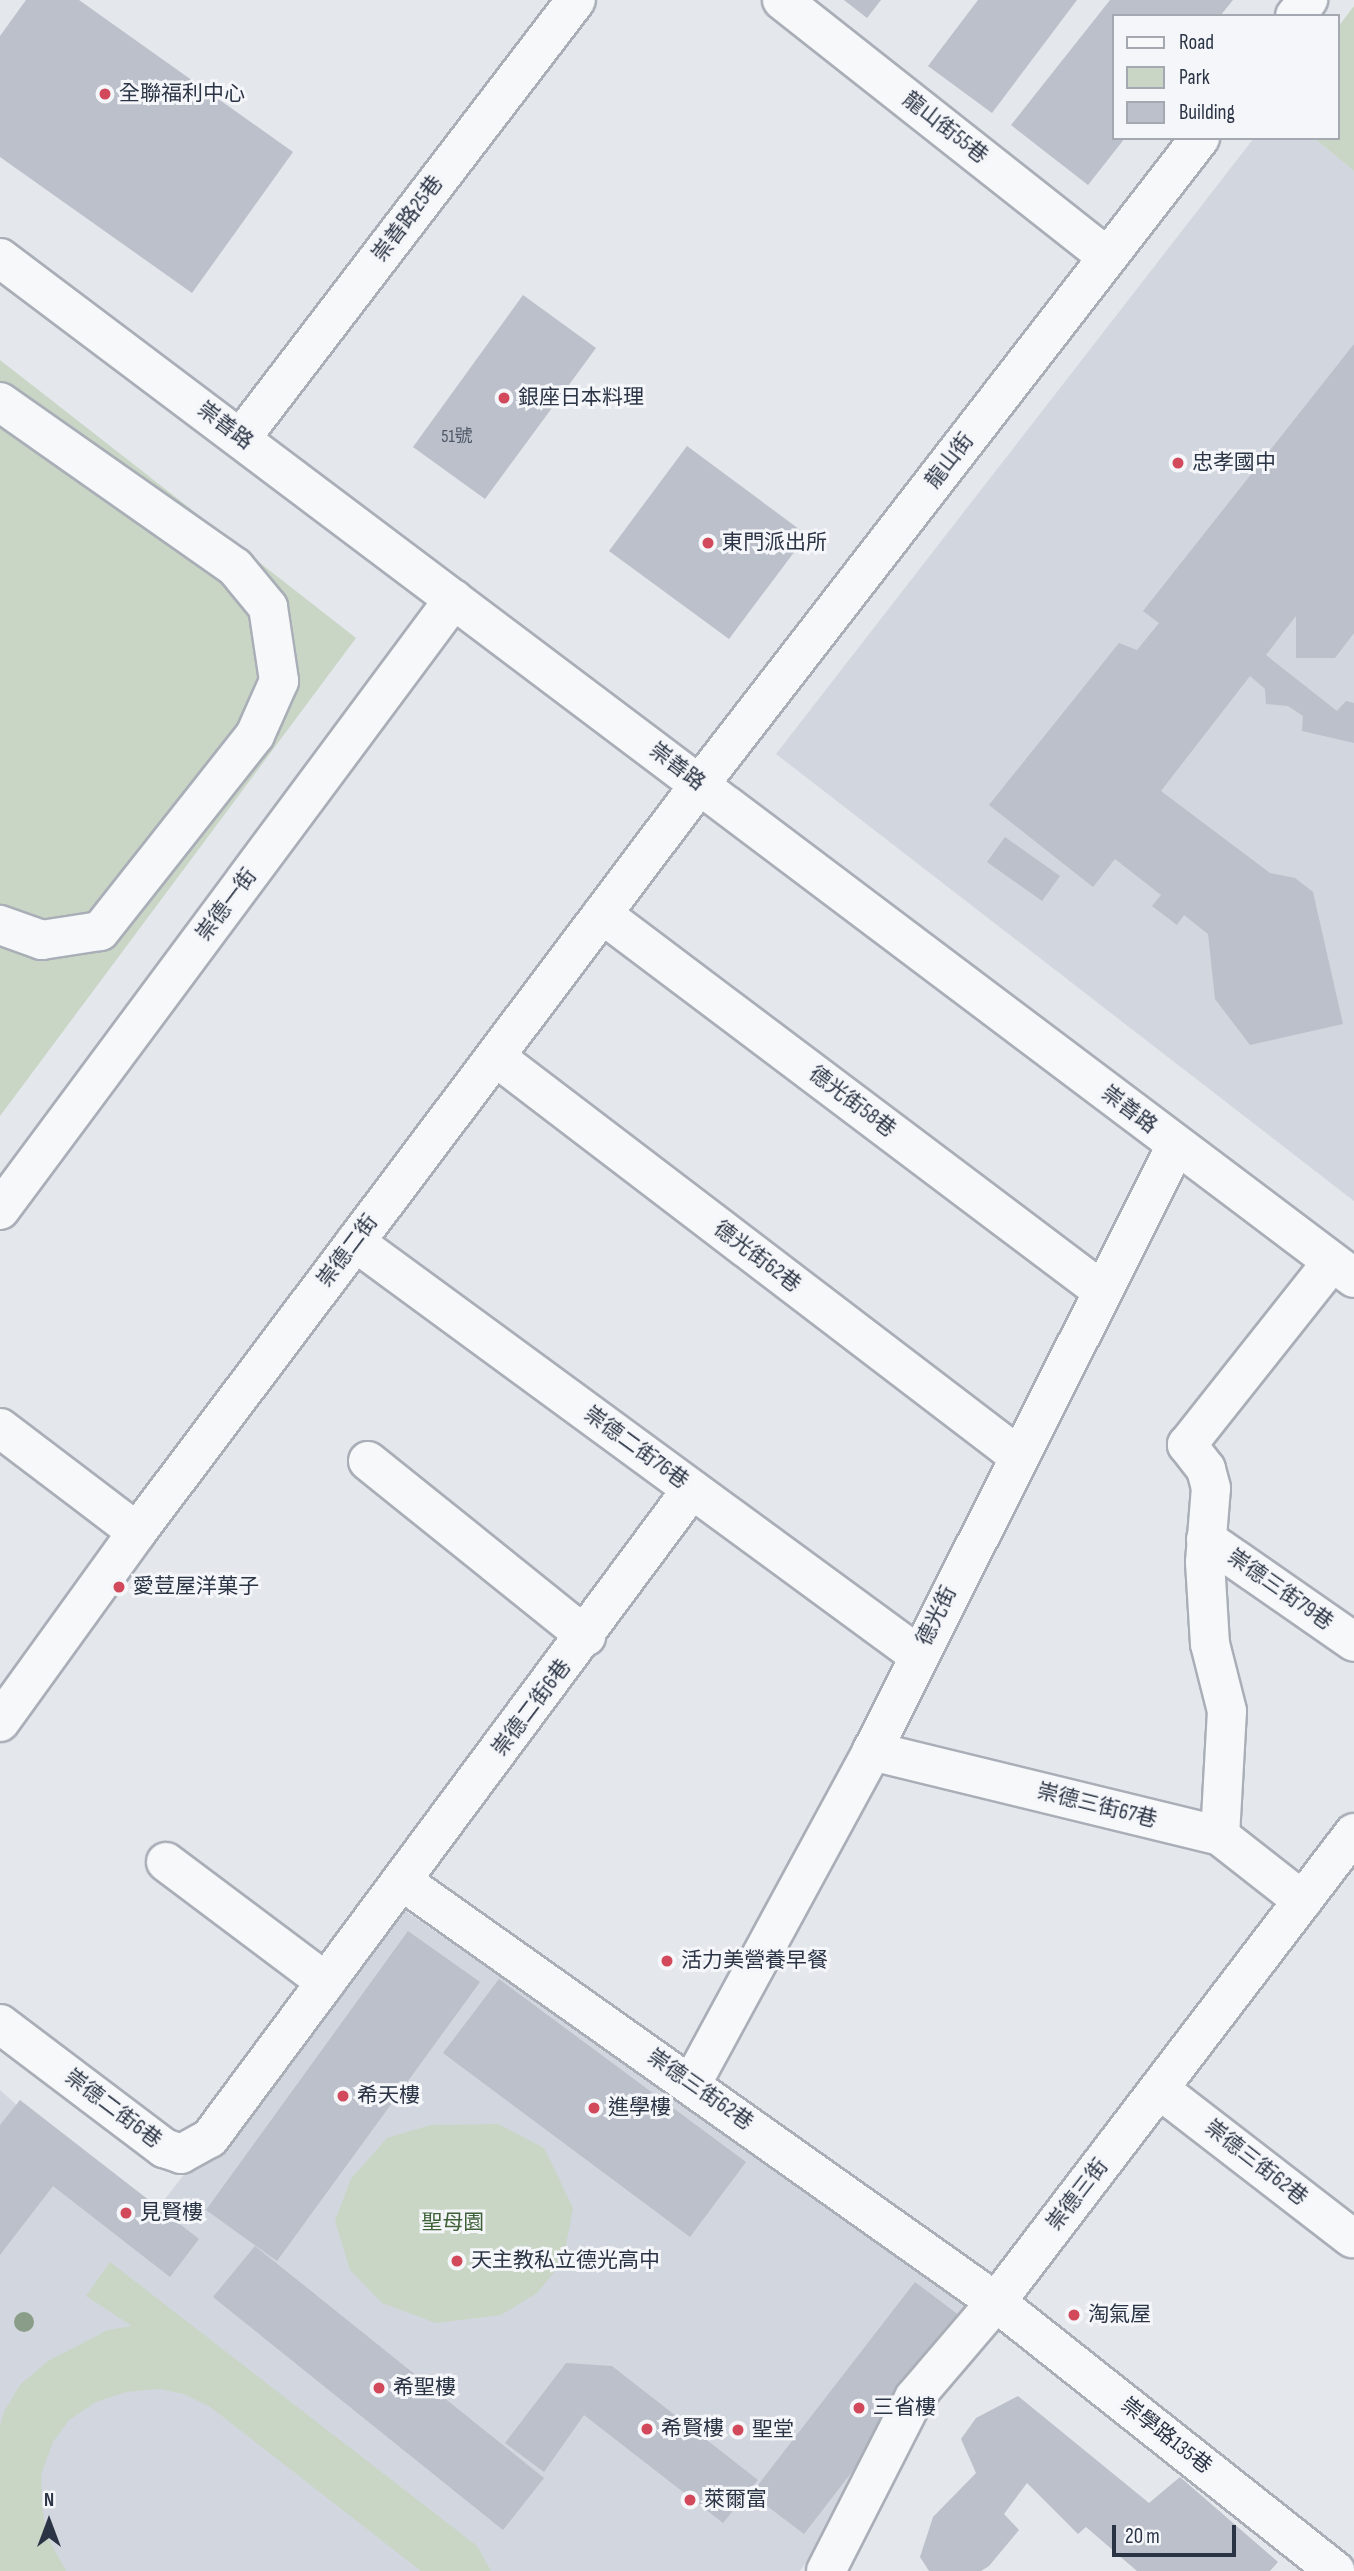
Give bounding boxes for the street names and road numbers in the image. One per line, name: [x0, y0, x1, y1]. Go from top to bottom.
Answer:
street label: 龍山街55巷: [898, 87, 992, 169]
street label: 崇善路25巷: [368, 171, 448, 267]
street label: 崇善路: [192, 397, 258, 455]
street label: 龍山街: [921, 428, 979, 494]
street label: 崇善路: [644, 738, 710, 796]
street label: 崇德一街: [192, 864, 262, 946]
street label: 德光街58巷: [804, 1061, 900, 1143]
street label: 崇善路: [1096, 1081, 1162, 1139]
street label: 崇德二街: [313, 1210, 383, 1292]
street label: 德光街62巷: [709, 1216, 805, 1298]
street label: 崇德二街76巷: [579, 1402, 693, 1494]
street label: 崇德三街79巷: [1223, 1544, 1337, 1636]
street label: 德光街: [912, 1582, 962, 1650]
street label: 崇德二街6巷: [488, 1655, 576, 1761]
street label: 崇德三街67巷: [1034, 1779, 1160, 1833]
street label: 崇德三街62巷: [642, 2044, 758, 2136]
street label: 崇德二街6巷: [60, 2065, 166, 2153]
street label: 崇德三街62巷: [1200, 2115, 1312, 2211]
street label: 崇德三街: [1042, 2154, 1114, 2236]
street label: 崇學路135巷: [1115, 2393, 1217, 2479]

